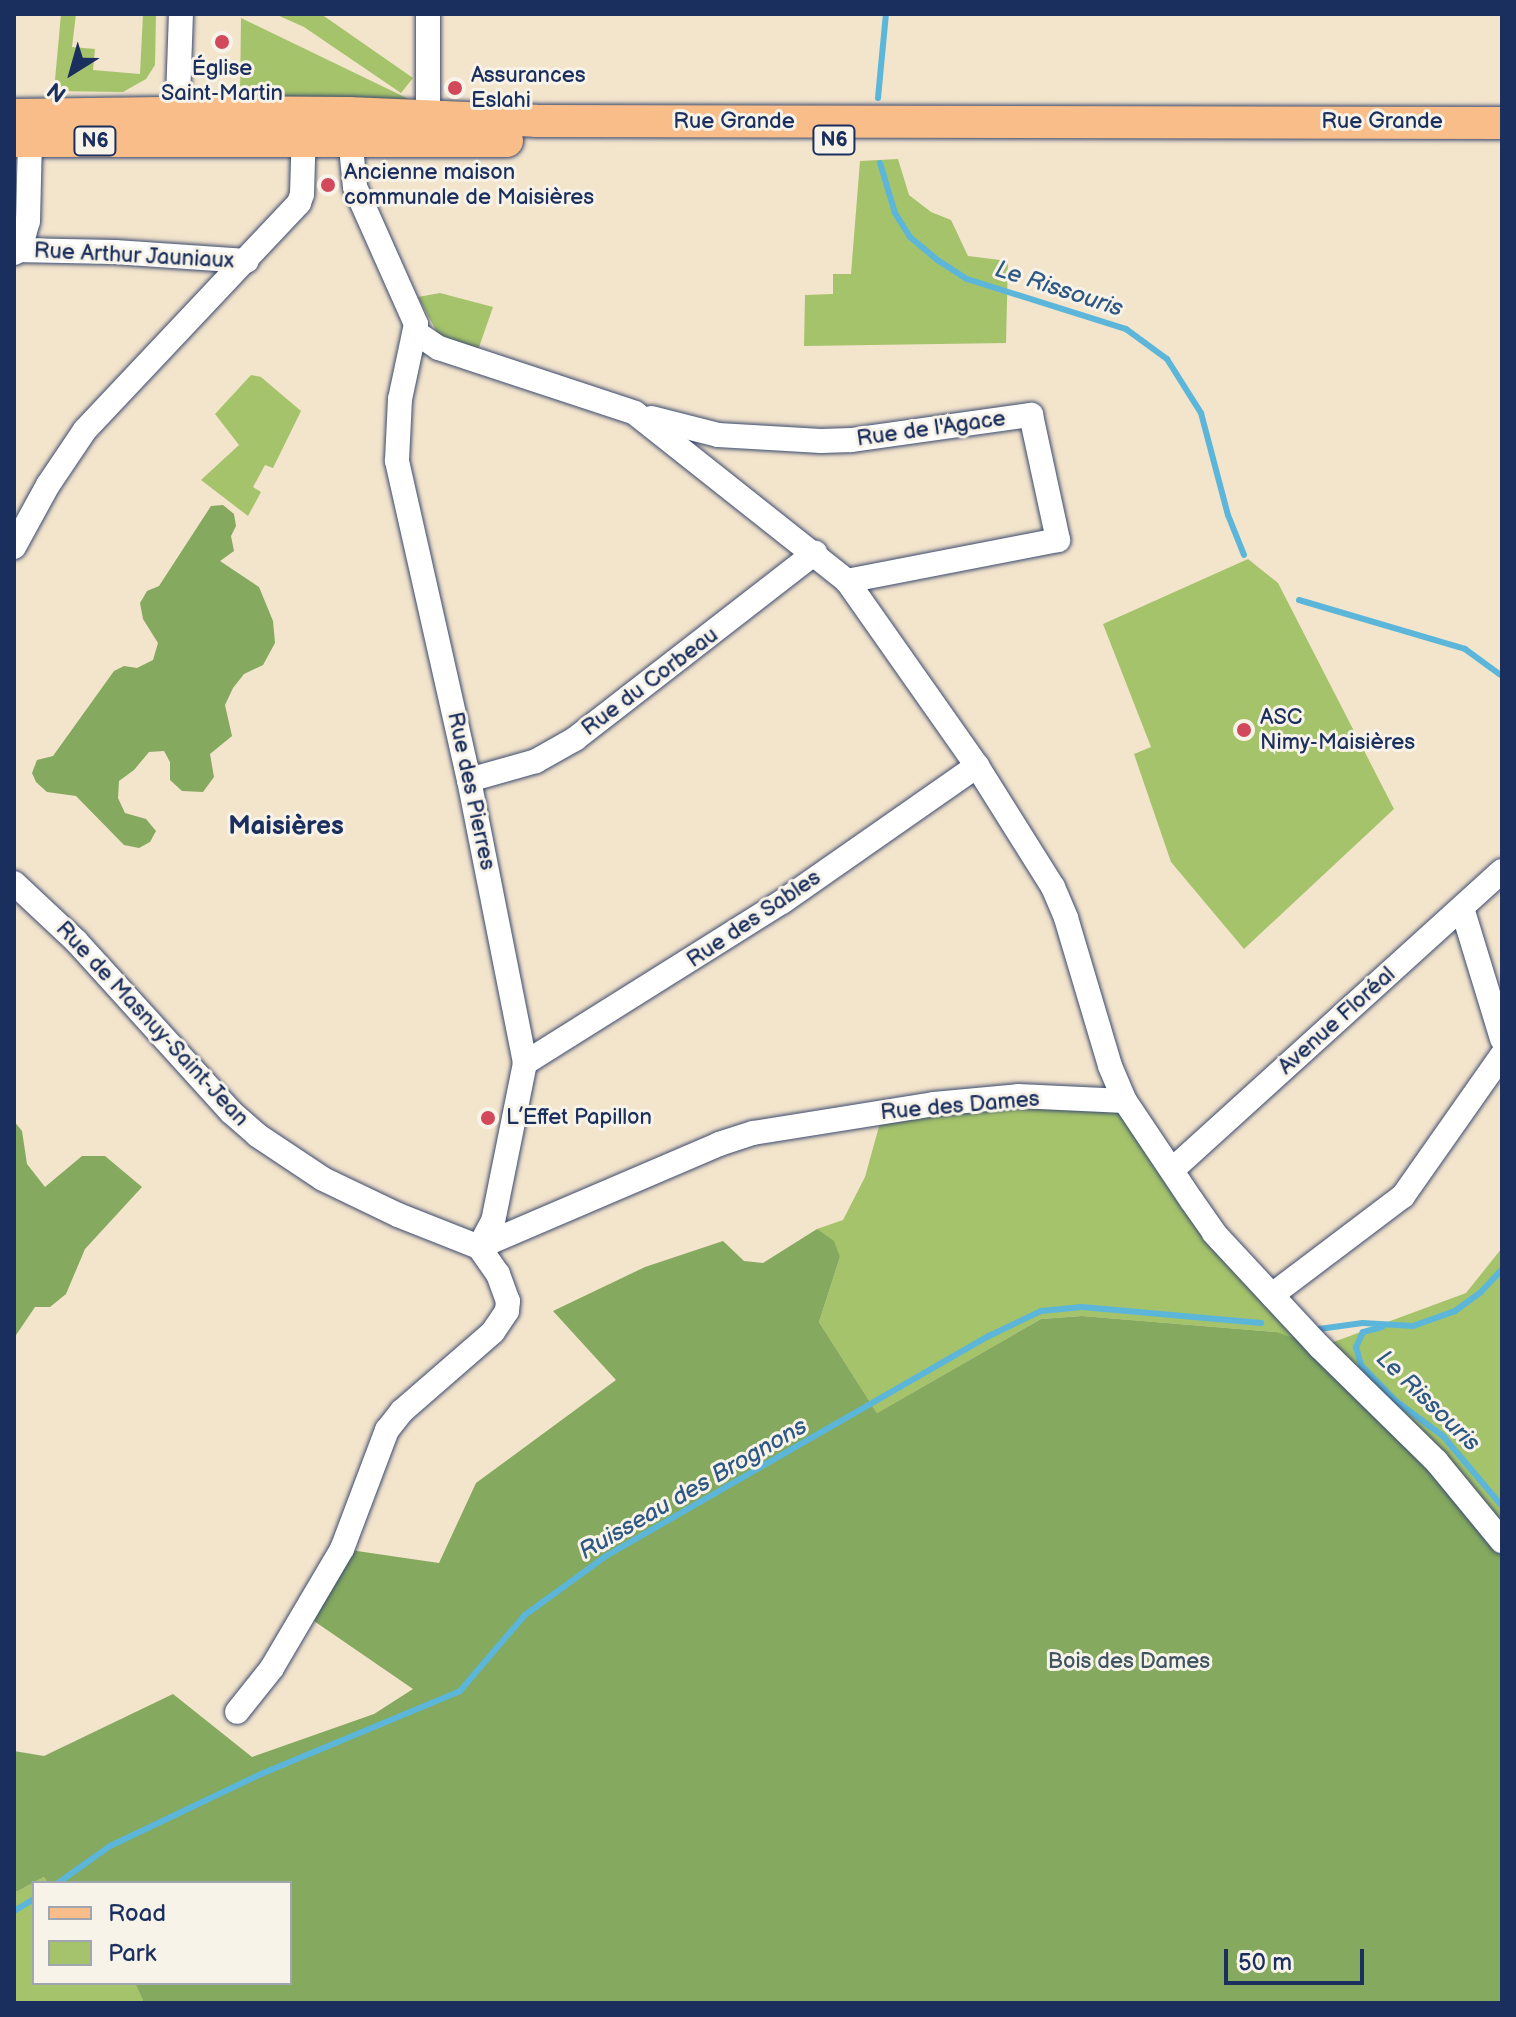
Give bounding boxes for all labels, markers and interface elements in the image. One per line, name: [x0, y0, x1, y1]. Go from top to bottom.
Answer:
north arrow: [32, 32, 112, 112]
marker: Église Saint-Martin: [213, 33, 231, 51]
place label: Église Saint-Martin: [161, 55, 283, 106]
place label: Assurances Eslahi: [471, 62, 586, 114]
text: N: [43, 76, 72, 107]
marker: Assurances Eslahi: [446, 79, 464, 97]
street label: Rue Grande: [673, 109, 795, 135]
street label: Rue Grande: [1321, 109, 1443, 135]
road number: N6: [812, 124, 856, 156]
road number: N6: [73, 125, 117, 157]
place label: Ancienne maison communale de Maisières: [344, 159, 594, 210]
marker: Ancienne maison communale de Maisières: [319, 176, 337, 194]
street label: Rue Arthur Jauniaux: [33, 238, 235, 274]
water label: Le Rissouris: [991, 255, 1127, 323]
street label: Rue de l'Agace: [855, 405, 1007, 453]
street label: Rue du Corbeau: [577, 622, 723, 742]
place label: ASC Nimy-Maisières: [1260, 704, 1415, 756]
street label: Rue des Pierres: [441, 710, 501, 872]
marker: ASC Nimy-Maisières: [1235, 721, 1253, 739]
district label: Maisières: [228, 811, 344, 843]
street label: Rue des Sables: [682, 864, 826, 974]
street label: Rue de Masnuy-Saint-Jean: [50, 916, 254, 1132]
street label: Avenue Floréal: [1273, 962, 1401, 1080]
street label: Rue des Dames: [879, 1086, 1041, 1126]
place label: L’Effet Papillon: [506, 1105, 652, 1131]
marker: L’Effet Papillon: [477, 1107, 499, 1129]
water label: Le Rissouris: [1370, 1345, 1486, 1457]
water label: Ruisseau des Brognons: [574, 1412, 812, 1566]
park label: Bois des Dames: [1048, 1649, 1210, 1675]
legend: [32, 1881, 292, 1985]
text: Road: [108, 1899, 166, 1928]
scale bar: [1228, 1933, 1368, 1983]
text: Park: [108, 1939, 156, 1968]
text: 50 m: [1238, 1948, 1292, 1977]

